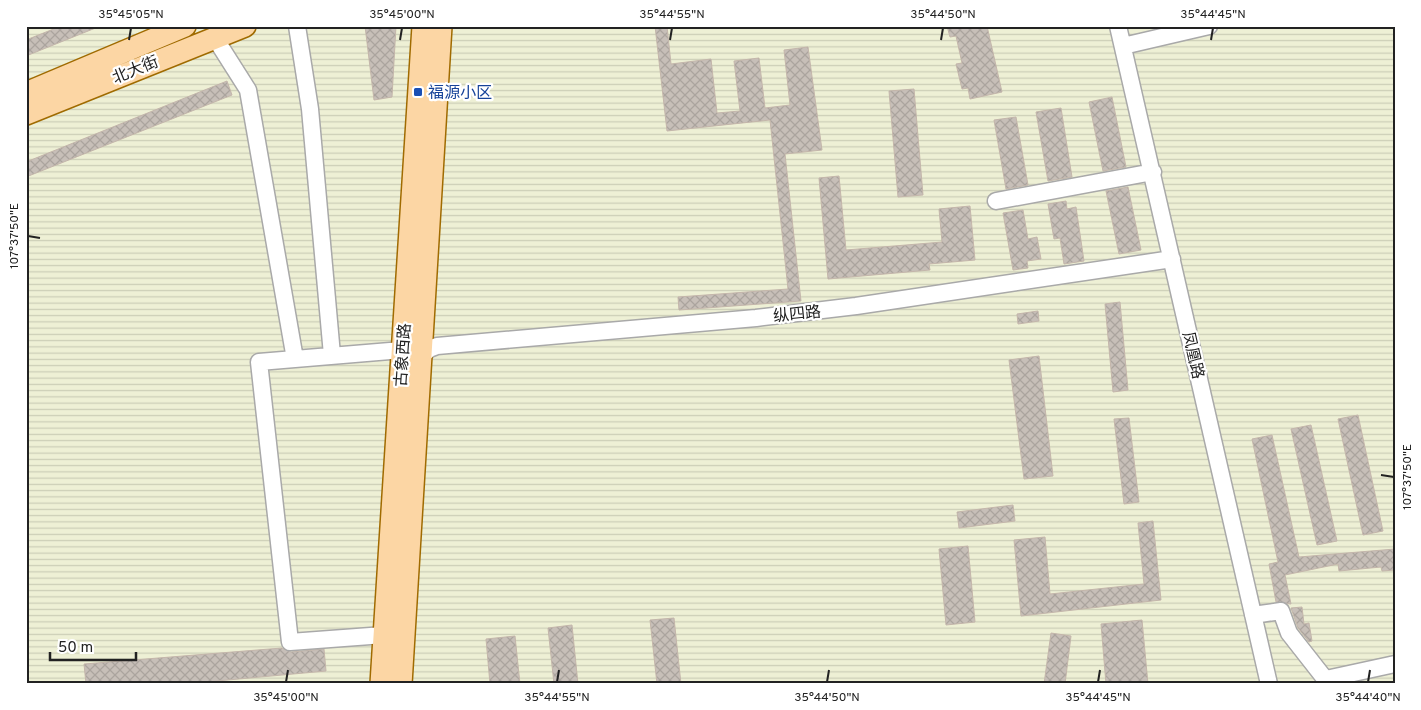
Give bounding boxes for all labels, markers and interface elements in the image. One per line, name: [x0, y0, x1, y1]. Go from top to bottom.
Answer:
text: 35°45'05"N: [98, 7, 164, 23]
text: 35°45'00"N: [369, 7, 435, 23]
text: 35°44'55"N: [639, 7, 705, 23]
text: 35°44'50"N: [910, 7, 976, 23]
text: 35°44'45"N: [1180, 7, 1246, 23]
street label: 北大街: [110, 53, 162, 89]
place label: 福源小区: [428, 84, 492, 104]
marker: 福源小区: [412, 86, 424, 98]
text: 107°37'50"E: [7, 203, 23, 269]
street label: 纵四路: [772, 303, 822, 327]
street label: 古象西路: [391, 322, 416, 388]
street label: 凤凰路: [1177, 330, 1207, 381]
text: 107°37'50"E: [1400, 444, 1416, 510]
scale bar: [50, 630, 136, 662]
text: 50 m: [58, 639, 93, 658]
text: 35°45'00"N: [253, 690, 319, 706]
text: 35°44'55"N: [524, 690, 590, 706]
text: 35°44'50"N: [794, 690, 860, 706]
text: 35°44'45"N: [1065, 690, 1131, 706]
text: 35°44'40"N: [1335, 690, 1401, 706]

